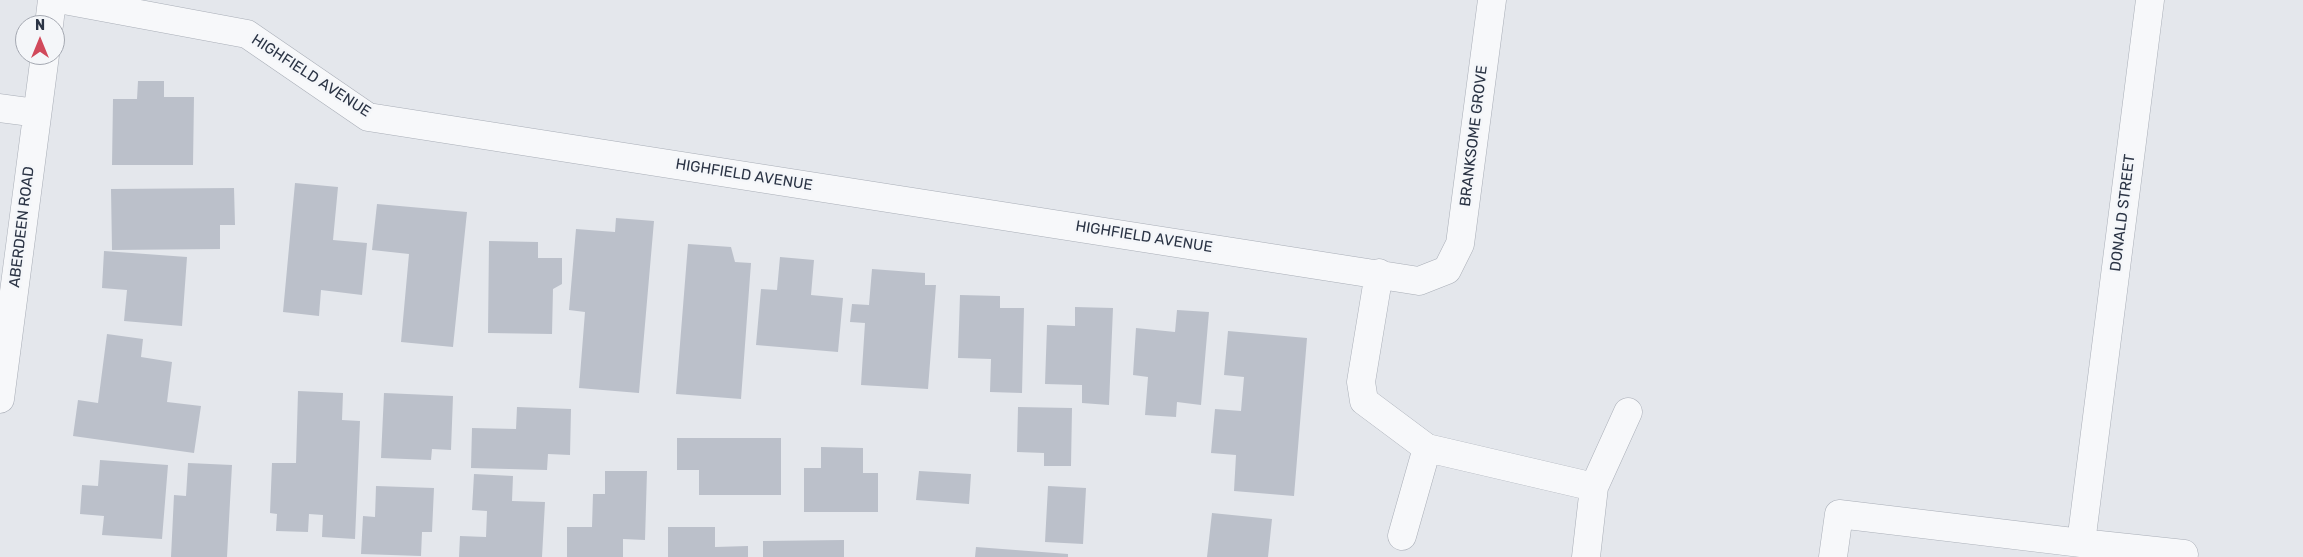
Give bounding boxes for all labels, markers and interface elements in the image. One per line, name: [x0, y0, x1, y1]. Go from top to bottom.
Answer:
north arrow: [15, 15, 65, 65]
text: N: [35, 17, 45, 34]
street label: HIGHFIELD AVENUE: [248, 31, 374, 121]
street label: BRANKSOME GROVE: [1456, 64, 1492, 208]
street label: DONALD STREET: [2107, 153, 2139, 273]
street label: HIGHFIELD AVENUE: [674, 155, 814, 195]
street label: ABERDEEN ROAD: [6, 165, 38, 289]
street label: HIGHFIELD AVENUE: [1074, 217, 1214, 257]

